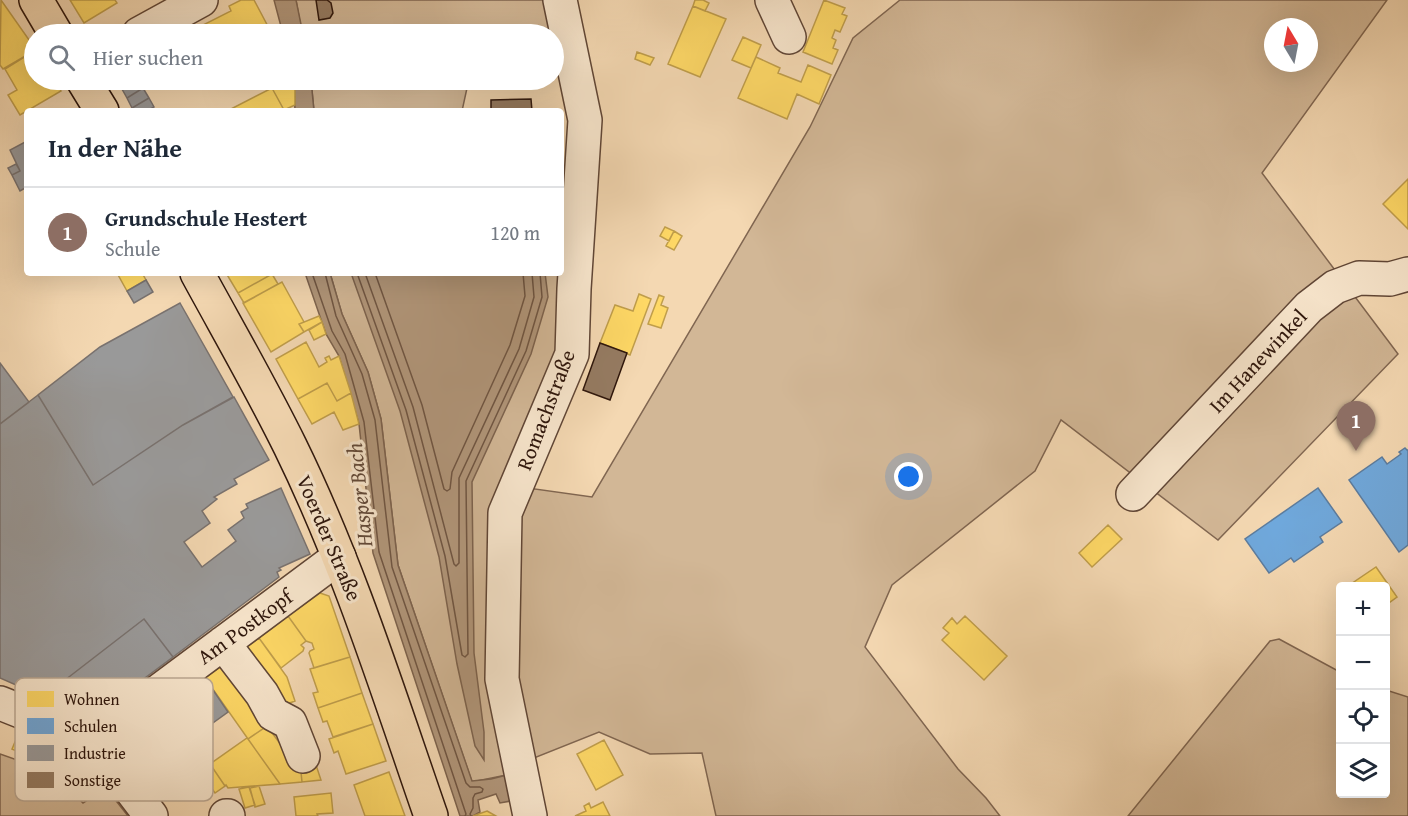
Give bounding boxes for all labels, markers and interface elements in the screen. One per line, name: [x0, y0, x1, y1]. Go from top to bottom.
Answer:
north arrow: [1264, 18, 1318, 72]
search box: [24, 24, 564, 90]
icon: search: [45, 41, 78, 74]
text: Hier suchen: [93, 41, 203, 73]
text: In der Nähe: [48, 128, 182, 167]
text: Grundschule Hestert: [105, 202, 307, 234]
text: 1: [62, 218, 73, 247]
text: 120 m: [490, 218, 540, 247]
text: Schule: [105, 234, 160, 263]
street label: Im Hanewinkel: [1201, 302, 1314, 420]
street label: Romachstraße: [508, 345, 583, 475]
pin: 1: [1336, 402, 1376, 451]
water label: Hasper Bach: [338, 441, 380, 550]
your location: [894, 462, 923, 491]
street label: Voerder Straße: [289, 470, 370, 606]
street label: Am Postkopf: [191, 580, 301, 672]
map controls: [1336, 582, 1390, 798]
button: +: [1336, 582, 1390, 636]
button: −: [1336, 636, 1390, 690]
legend: [15, 678, 213, 801]
text: Wohnen: [64, 687, 120, 711]
button: locate: [1336, 690, 1390, 744]
text: Schulen: [64, 714, 117, 738]
text: Industrie: [64, 741, 126, 765]
button: layers: [1336, 744, 1390, 798]
text: Sonstige: [64, 768, 121, 792]

